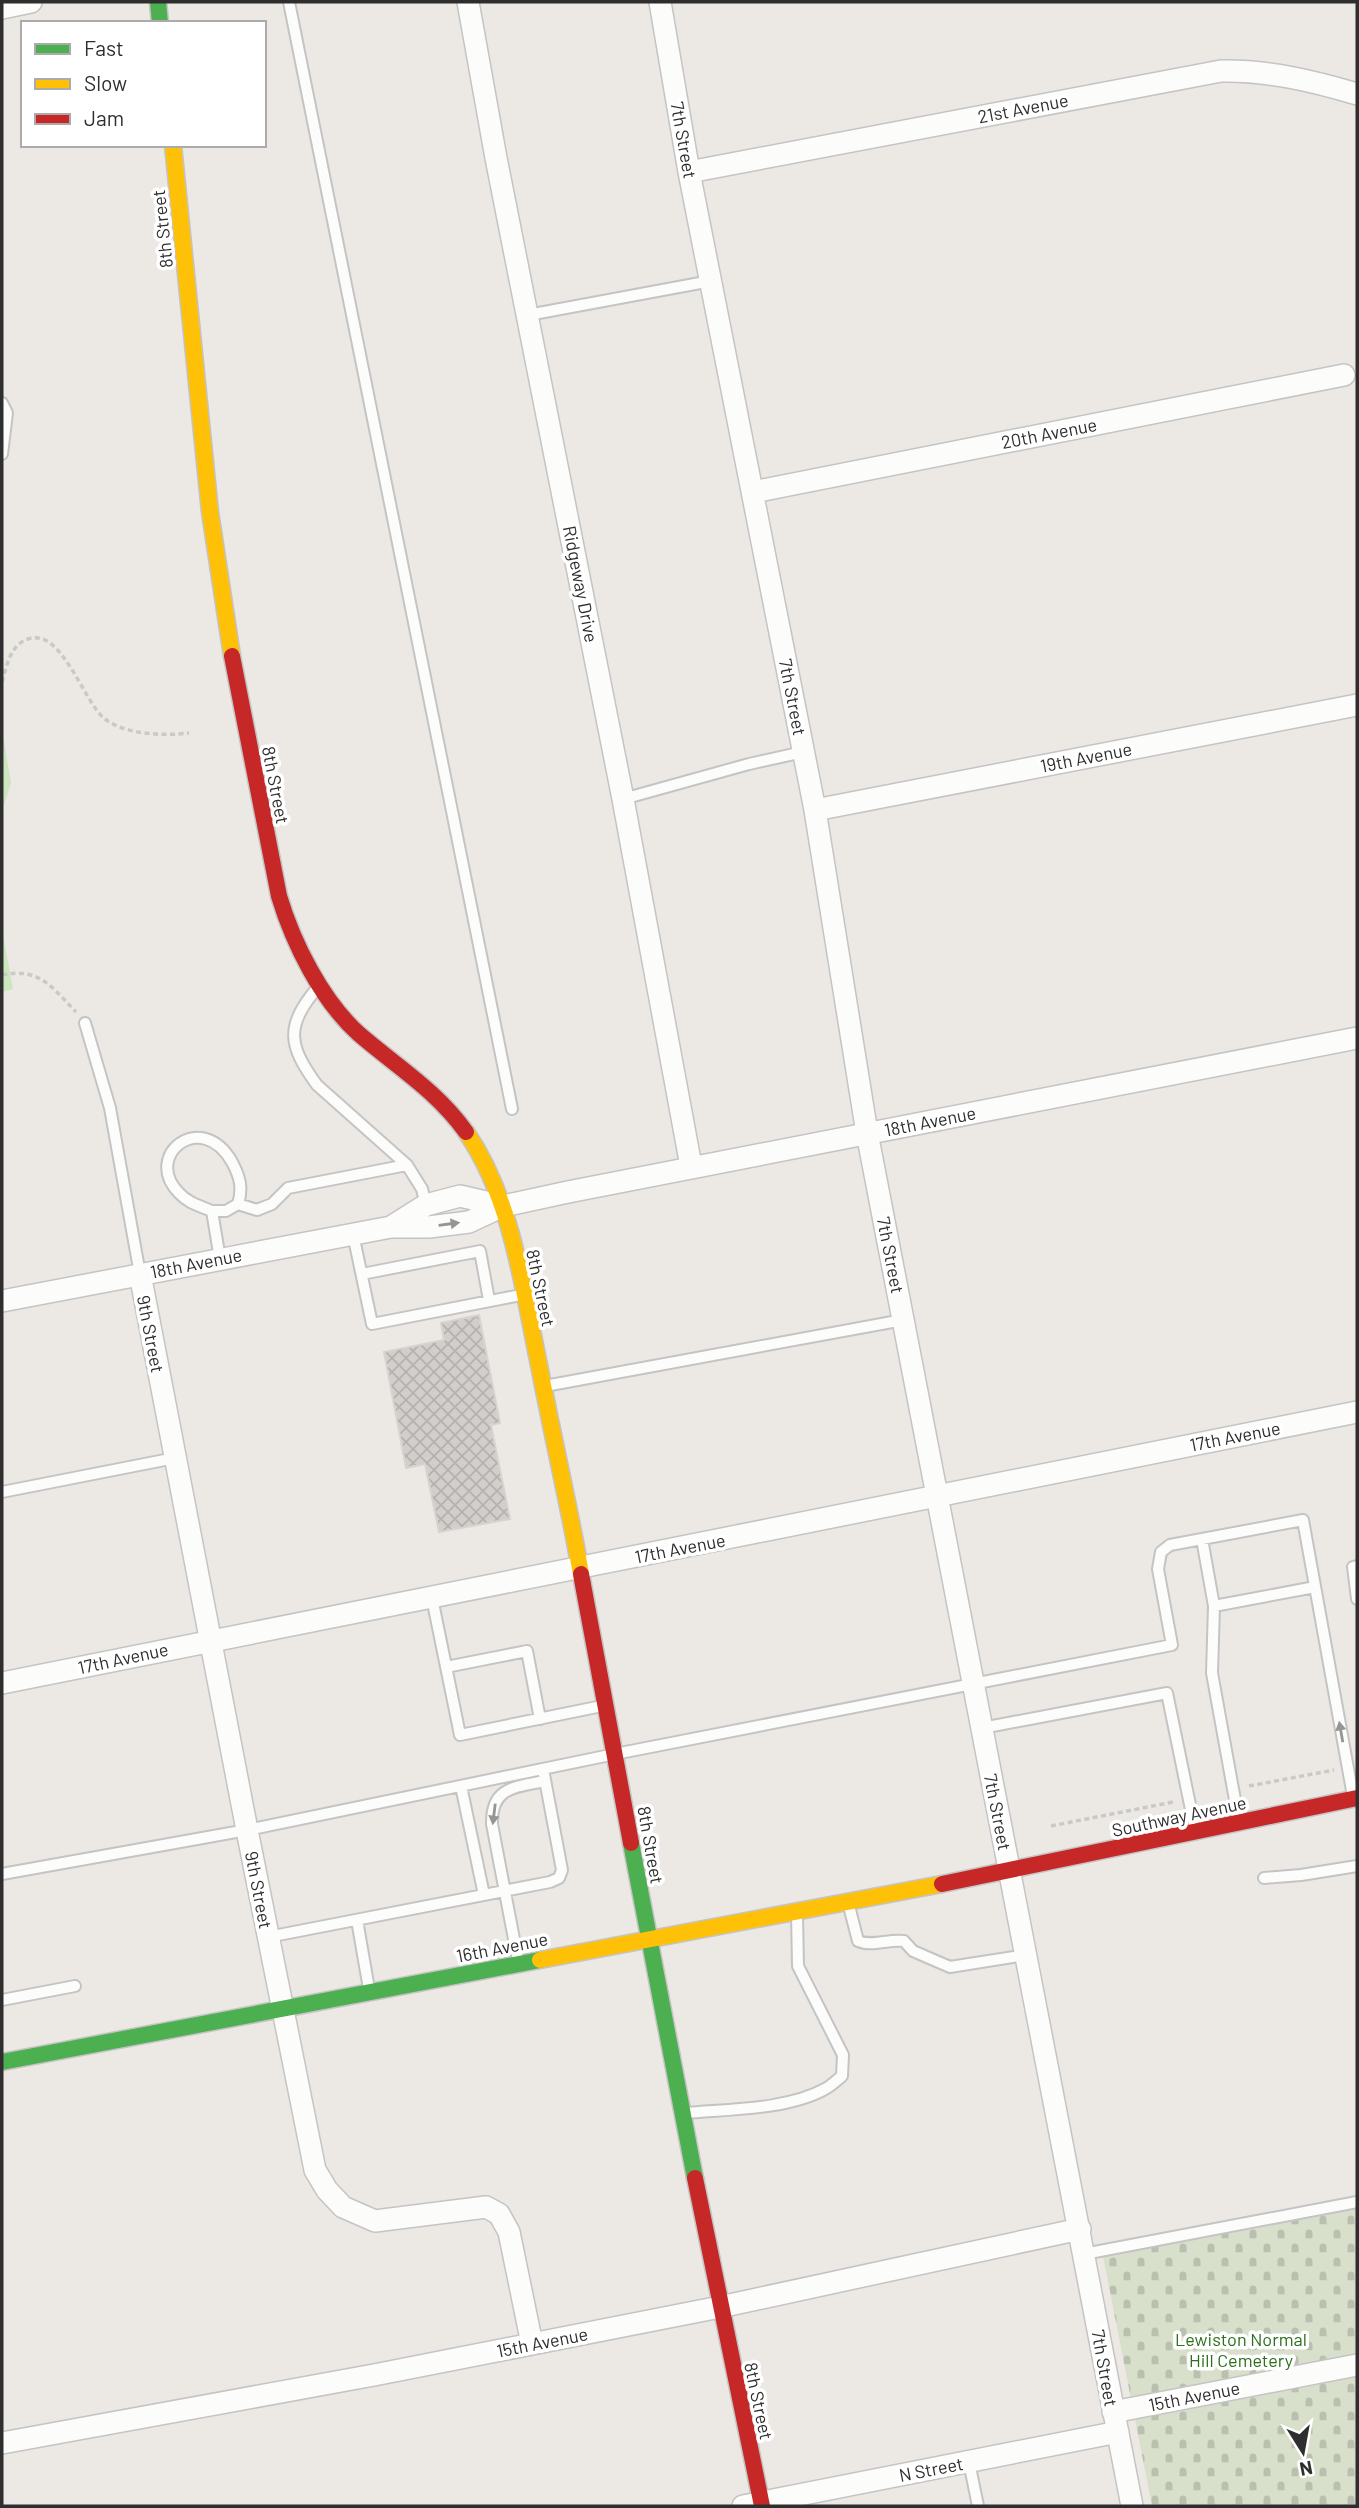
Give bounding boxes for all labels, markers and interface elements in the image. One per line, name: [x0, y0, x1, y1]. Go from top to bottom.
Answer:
legend: [21, 21, 266, 147]
text: Fast: [84, 35, 124, 60]
text: Slow: [84, 70, 127, 95]
street label: 21st Avenue: [976, 88, 1070, 128]
street label: 7th Street: [666, 100, 702, 180]
text: Jam: [84, 105, 124, 130]
street label: 8th Street: [147, 189, 177, 269]
street label: 20th Avenue: [999, 413, 1099, 453]
street label: Ridgeway Drive: [559, 524, 603, 644]
street label: 7th Street: [775, 657, 811, 737]
street label: 19th Avenue: [1038, 737, 1134, 777]
street label: 8th Street: [258, 744, 294, 826]
street label: 18th Avenue: [882, 1101, 978, 1141]
street label: 7th Street: [873, 1215, 909, 1295]
one-way arrow: [438, 1219, 460, 1230]
street label: 18th Avenue: [148, 1243, 244, 1283]
street label: 8th Street: [522, 1247, 560, 1329]
street label: 9th Street: [133, 1293, 169, 1375]
street label: 17th Avenue: [1188, 1416, 1282, 1456]
street label: 17th Avenue: [633, 1528, 727, 1568]
street label: 17th Avenue: [76, 1638, 170, 1678]
one-way arrow: [1335, 1721, 1346, 1743]
street label: 7th Street: [980, 1772, 1016, 1852]
street label: Southway Avenue: [1110, 1791, 1248, 1841]
one-way arrow: [488, 1803, 499, 1825]
street label: 8th Street: [633, 1804, 669, 1886]
street label: 9th Street: [241, 1849, 277, 1931]
street label: 16th Avenue: [454, 1927, 550, 1967]
street label: 15th Avenue: [494, 2322, 590, 2362]
street label: 7th Street: [1087, 2328, 1123, 2408]
park label: Lewiston Normal Hill Cemetery: [1175, 2328, 1307, 2371]
street label: 8th Street: [740, 2360, 778, 2442]
street label: 15th Avenue: [1146, 2376, 1242, 2416]
north arrow: [1268, 2417, 1338, 2487]
street label: N Street: [897, 2452, 965, 2486]
text: N: [1298, 2457, 1315, 2482]

